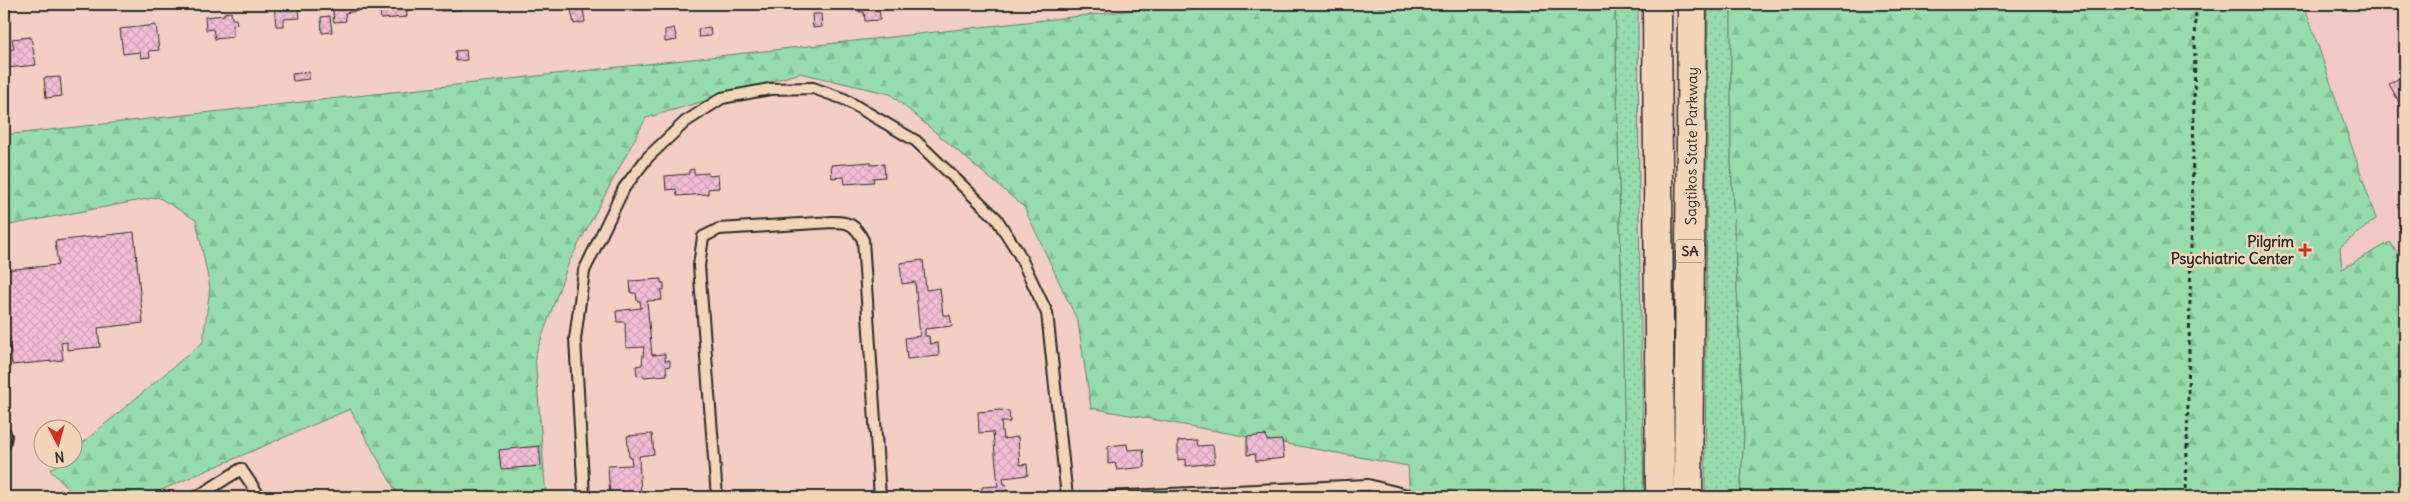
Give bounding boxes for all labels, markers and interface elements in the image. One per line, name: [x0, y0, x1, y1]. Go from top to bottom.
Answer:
street label: Sagtikos State Parkway: [1681, 67, 1701, 225]
place label: Pilgrim Psychiatric Center: [2171, 232, 2295, 269]
road number: SA: [1676, 240, 1704, 262]
marker: Pilgrim Psychiatric Center: [2298, 243, 2312, 257]
north arrow: [32, 418, 82, 468]
text: N: [54, 447, 65, 466]

